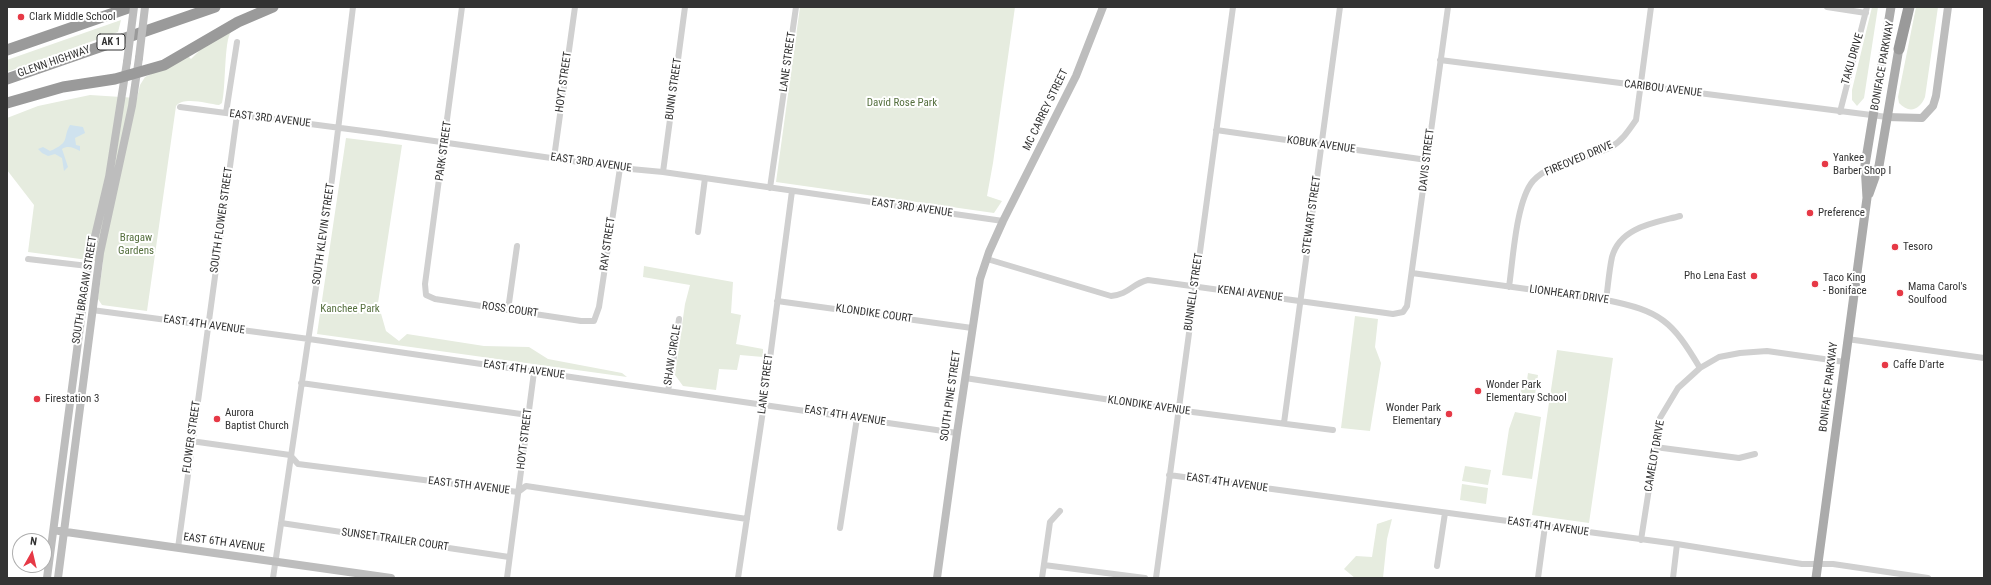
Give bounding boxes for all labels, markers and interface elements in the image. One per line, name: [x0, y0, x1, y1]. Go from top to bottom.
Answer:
place label: Clark Middle School: [29, 10, 115, 24]
marker: Clark Middle School: [16, 12, 26, 22]
street label: BONIFACE PARKWAY: [1869, 20, 1897, 112]
street label: LANE STREET: [777, 31, 799, 93]
street label: TAKU DRIVE: [1839, 32, 1867, 86]
road number: AK 1: [97, 34, 125, 50]
street label: GLENN HIGHWAY: [16, 43, 92, 81]
street label: HOYT STREET: [553, 51, 575, 113]
street label: BUNN STREET: [663, 57, 685, 121]
street label: MC CARREY STREET: [1021, 67, 1071, 153]
street label: CARIBOU AVENUE: [1623, 78, 1703, 100]
park label: David Rose Park: [867, 96, 937, 110]
street label: EAST 3RD AVENUE: [229, 107, 311, 131]
street label: PARK STREET: [433, 120, 455, 182]
street label: DAVIS STREET: [1417, 128, 1437, 192]
street label: KOBUK AVENUE: [1286, 134, 1356, 156]
street label: FIREOVED DRIVE: [1543, 139, 1615, 179]
street label: EAST 3RD AVENUE: [550, 151, 632, 175]
place label: Yankee Barber Shop I: [1833, 151, 1891, 177]
marker: Yankee Barber Shop I: [1820, 159, 1830, 169]
street label: SOUTH FLOWER STREET: [208, 166, 236, 274]
street label: STEWART STREET: [1300, 175, 1324, 255]
street label: SOUTH KLEVIN STREET: [310, 182, 338, 286]
street label: EAST 3RD AVENUE: [871, 196, 953, 220]
place label: Preference: [1818, 206, 1865, 220]
marker: Preference: [1805, 208, 1815, 218]
street label: RAY STREET: [598, 216, 618, 272]
park label: Bragaw Gardens: [118, 231, 154, 257]
street label: SOUTH BRAGAW STREET: [70, 235, 100, 345]
place label: Tesoro: [1903, 240, 1933, 254]
marker: Tesoro: [1890, 242, 1900, 252]
street label: BUNNELL STREET: [1182, 252, 1206, 332]
place label: Pho Lena East: [1684, 269, 1746, 283]
marker: Pho Lena East: [1749, 271, 1759, 281]
place label: Taco King - Boniface: [1823, 271, 1867, 297]
marker: Taco King - Boniface: [1810, 279, 1820, 289]
place label: Mama Carol's Soulfood: [1908, 280, 1967, 306]
street label: KENAI AVENUE: [1216, 283, 1284, 305]
street label: LIONHEART DRIVE: [1528, 283, 1610, 307]
marker: Mama Carol's Soulfood: [1895, 288, 1905, 298]
street label: ROSS COURT: [481, 300, 539, 320]
park label: Kanchee Park: [320, 302, 380, 316]
street label: KLONDIKE COURT: [835, 302, 913, 326]
street label: EAST 4TH AVENUE: [162, 313, 246, 337]
street label: SHAW CIRCLE: [662, 324, 684, 386]
street label: BONIFACE PARKWAY: [1817, 341, 1841, 433]
street label: SOUTH PINE STREET: [938, 350, 964, 442]
street label: LANE STREET: [756, 353, 776, 415]
street label: EAST 4TH AVENUE: [482, 358, 566, 382]
place label: Caffe D'arte: [1893, 358, 1944, 372]
marker: Caffe D'arte: [1880, 360, 1890, 370]
place label: Wonder Park Elementary School: [1486, 378, 1567, 404]
marker: Wonder Park Elementary School: [1473, 386, 1483, 396]
place label: Firestation 3: [45, 392, 99, 406]
marker: Firestation 3: [32, 394, 42, 404]
street label: KLONDIKE AVENUE: [1107, 394, 1191, 418]
street label: FLOWER STREET: [180, 400, 204, 474]
place label: Wonder Park Elementary: [1386, 401, 1441, 427]
street label: EAST 4TH AVENUE: [803, 403, 887, 429]
place label: Aurora Baptist Church: [225, 406, 289, 432]
street label: HOYT STREET: [515, 408, 535, 470]
marker: Wonder Park Elementary: [1444, 409, 1454, 419]
marker: Aurora Baptist Church: [212, 414, 222, 424]
street label: CAMELOT DRIVE: [1642, 419, 1668, 493]
street label: EAST 4TH AVENUE: [1185, 471, 1269, 495]
street label: EAST 5TH AVENUE: [427, 474, 511, 498]
street label: EAST 4TH AVENUE: [1506, 515, 1590, 539]
street label: SUNSET TRAILER COURT: [341, 526, 449, 554]
street label: EAST 6TH AVENUE: [182, 531, 266, 555]
north arrow: [12, 533, 52, 573]
text: N: [29, 535, 38, 549]

